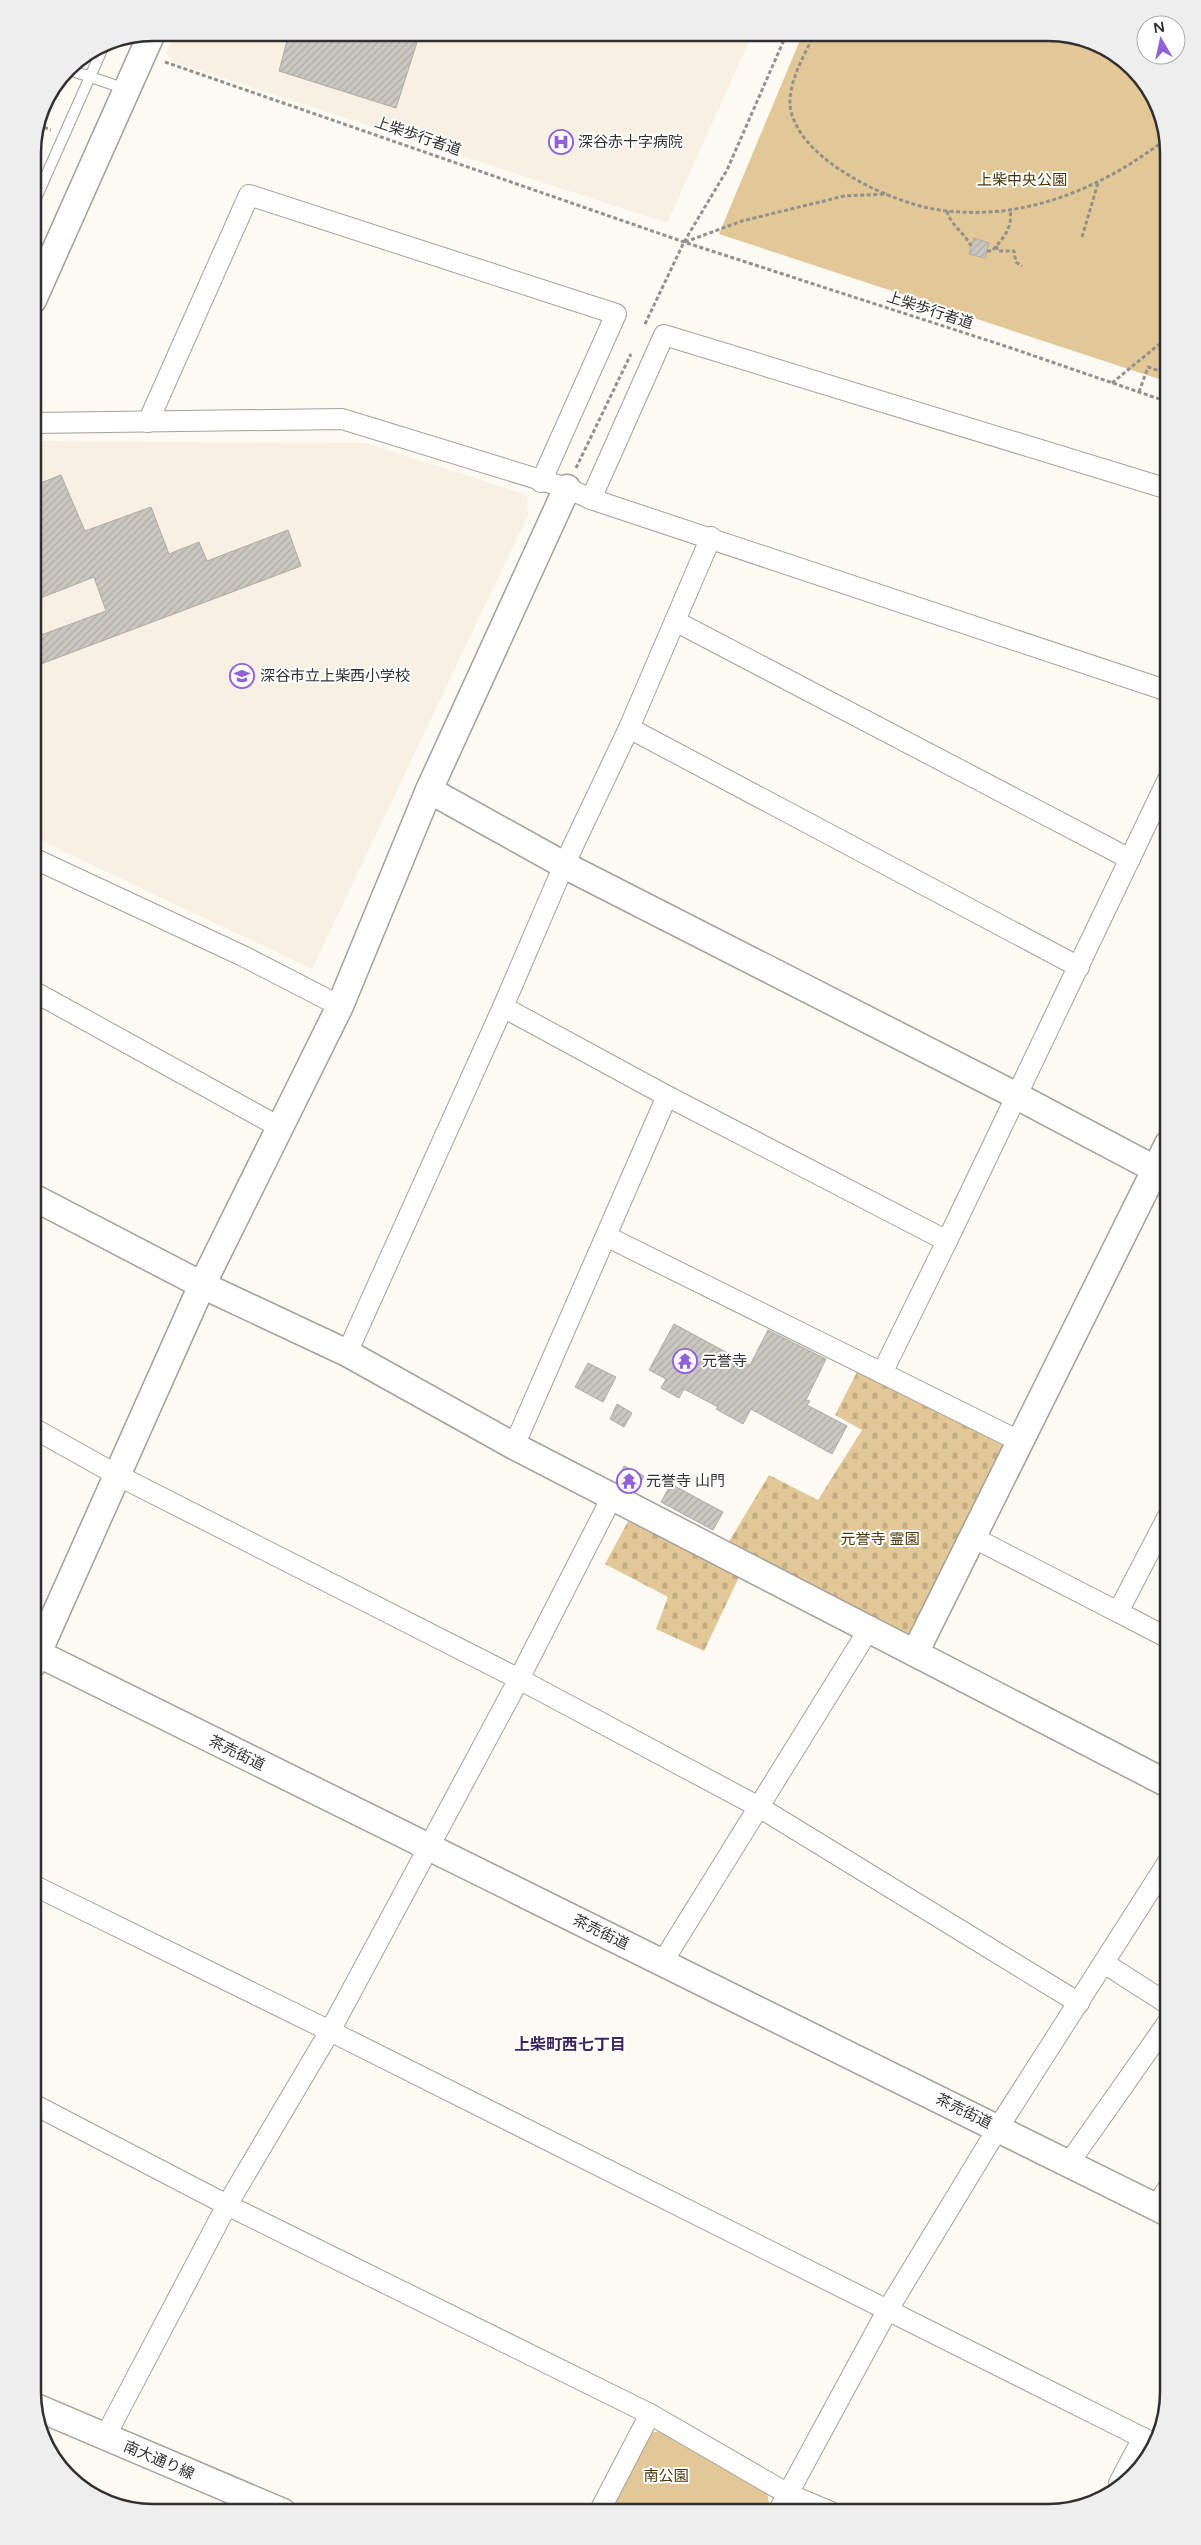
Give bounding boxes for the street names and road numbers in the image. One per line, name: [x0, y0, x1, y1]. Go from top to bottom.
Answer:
street label: 上柴歩行者道: [373, 113, 463, 159]
street label: 上柴歩行者道: [884, 288, 976, 332]
street label: 茶売街道: [206, 1732, 268, 1774]
street label: 茶売街道: [570, 1911, 632, 1953]
street label: 茶売街道: [933, 2090, 995, 2132]
street label: 南大通り線: [121, 2437, 197, 2483]

